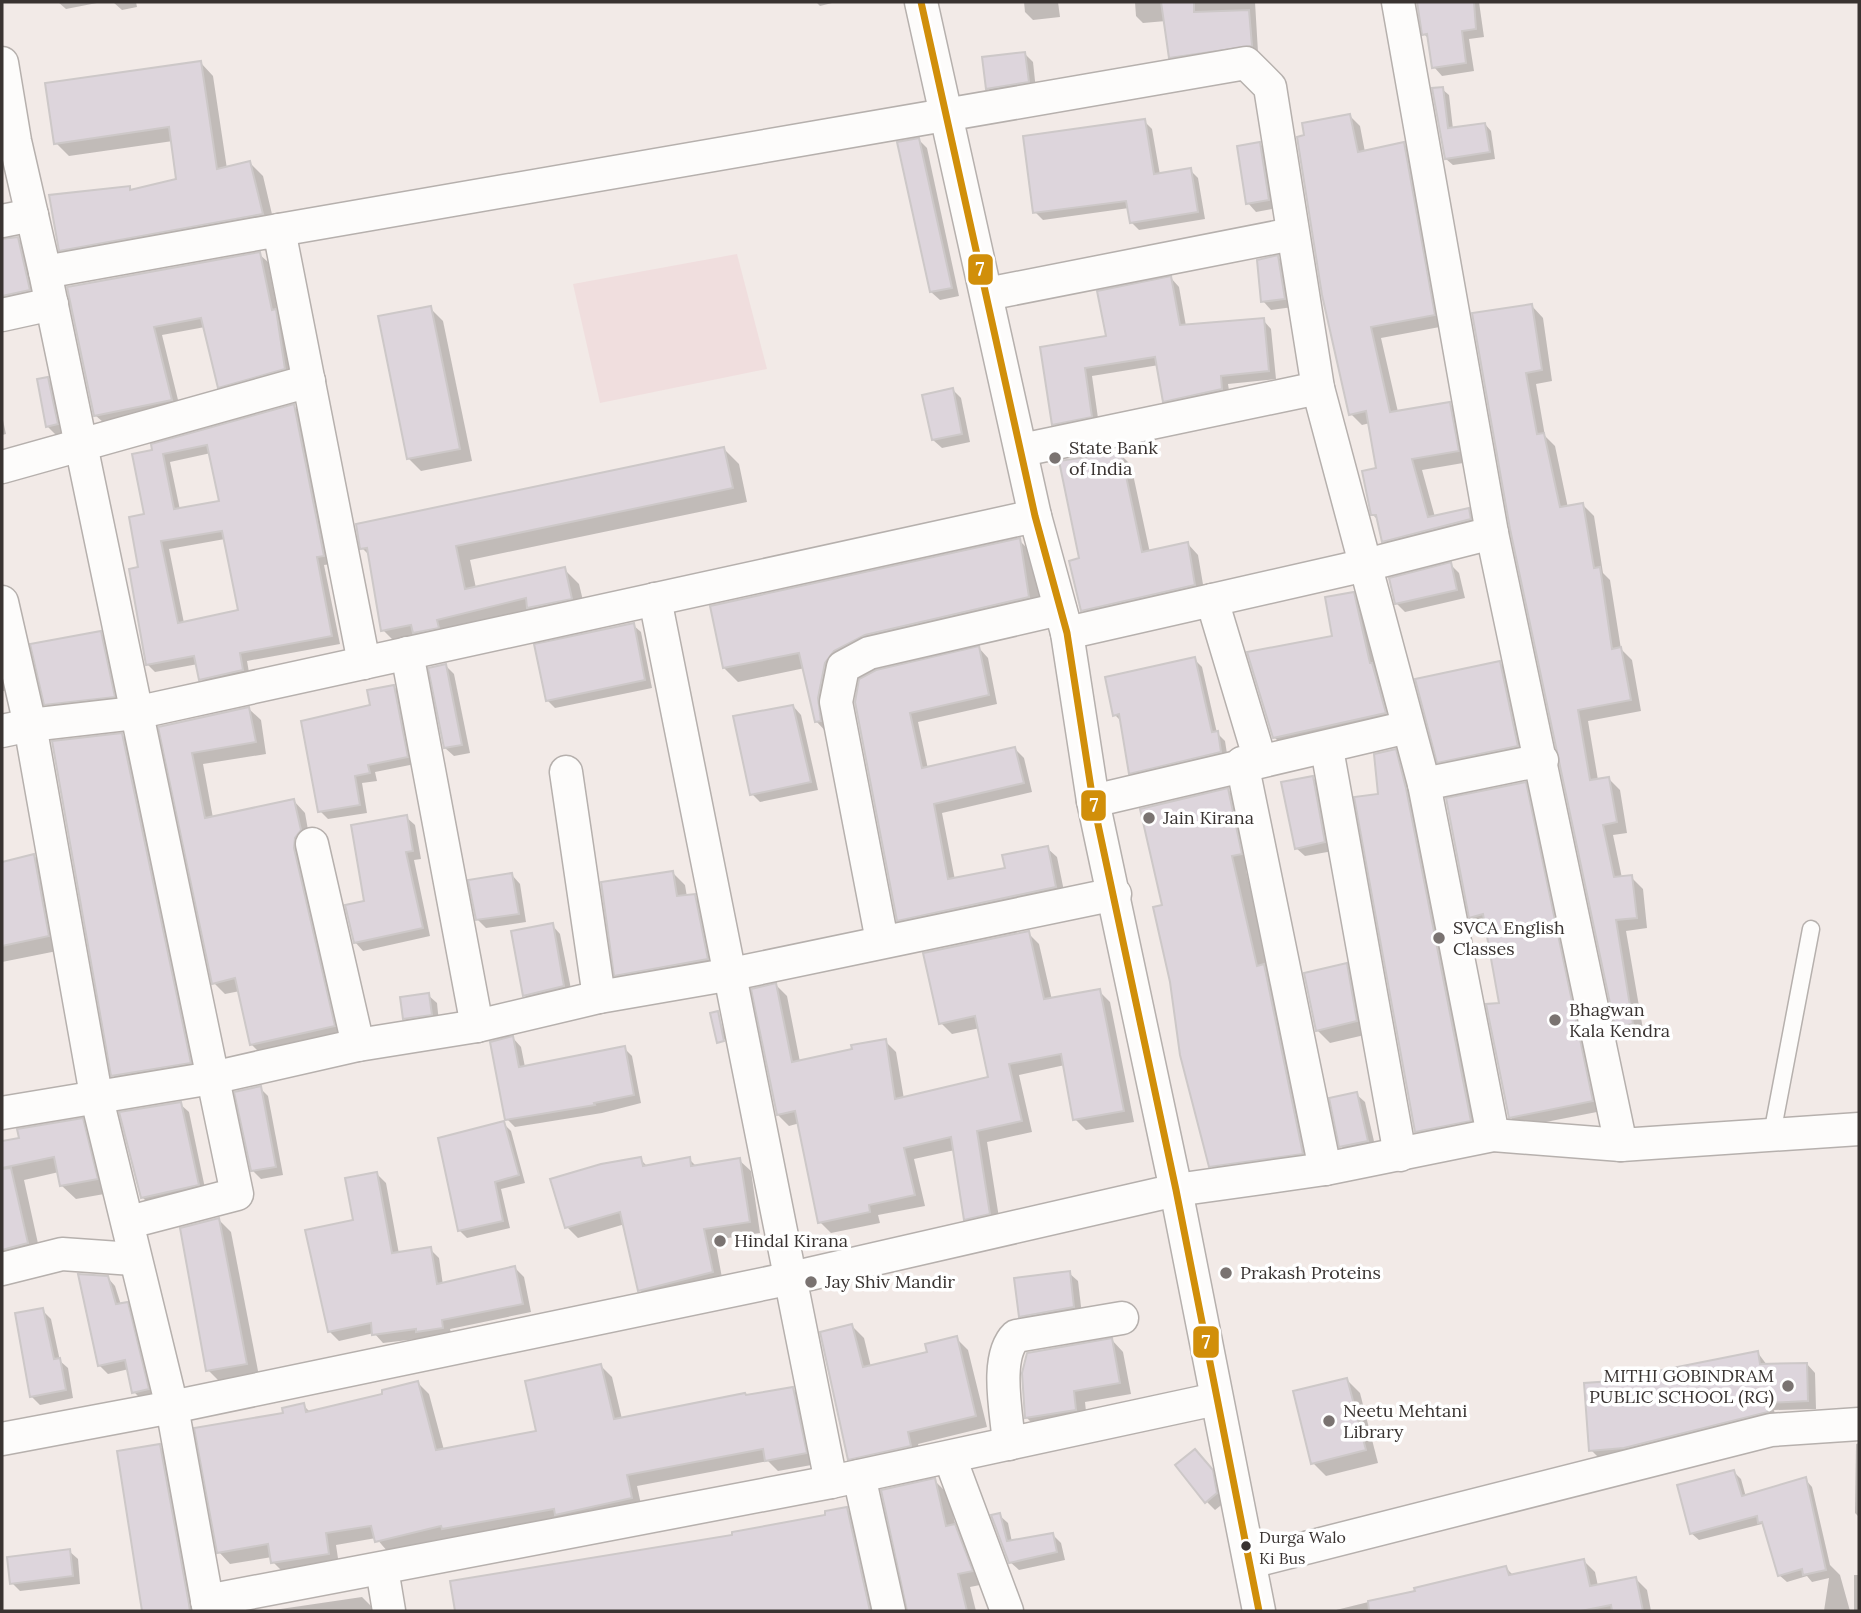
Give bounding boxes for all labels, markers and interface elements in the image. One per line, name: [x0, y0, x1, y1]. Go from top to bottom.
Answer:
line badge: 7: [967, 253, 994, 286]
text: 7: [976, 257, 985, 281]
place label: State Bank of India: [1069, 436, 1158, 480]
marker: State Bank of India: [1047, 450, 1063, 466]
line badge: 7: [1080, 789, 1107, 822]
text: 7: [1090, 793, 1099, 817]
place label: Jain Kirana: [1162, 806, 1254, 829]
marker: Jain Kirana: [1141, 810, 1157, 826]
place label: SVCA English Classes: [1453, 916, 1565, 960]
marker: SVCA English Classes: [1431, 930, 1447, 946]
place label: Bhagwan Kala Kendra: [1569, 998, 1670, 1042]
marker: Bhagwan Kala Kendra: [1547, 1012, 1563, 1028]
place label: Hindal Kirana: [734, 1229, 848, 1252]
marker: Hindal Kirana: [712, 1233, 728, 1249]
place label: Prakash Proteins: [1240, 1261, 1381, 1284]
marker: Prakash Proteins: [1218, 1265, 1234, 1281]
place label: Jay Shiv Mandir: [824, 1270, 955, 1293]
marker: Jay Shiv Mandir: [803, 1274, 819, 1290]
line badge: 7: [1192, 1325, 1220, 1359]
text: 7: [1202, 1330, 1211, 1354]
place label: MITHI GOBINDRAM PUBLIC SCHOOL (RG): [1589, 1364, 1774, 1408]
marker: MITHI GOBINDRAM PUBLIC SCHOOL (RG): [1780, 1378, 1796, 1394]
place label: Neetu Mehtani Library: [1343, 1399, 1467, 1443]
marker: Neetu Mehtani Library: [1321, 1413, 1337, 1429]
place label: Durga Walo Ki Bus: [1259, 1527, 1346, 1568]
marker: Durga Walo Ki Bus: [1239, 1539, 1253, 1553]

